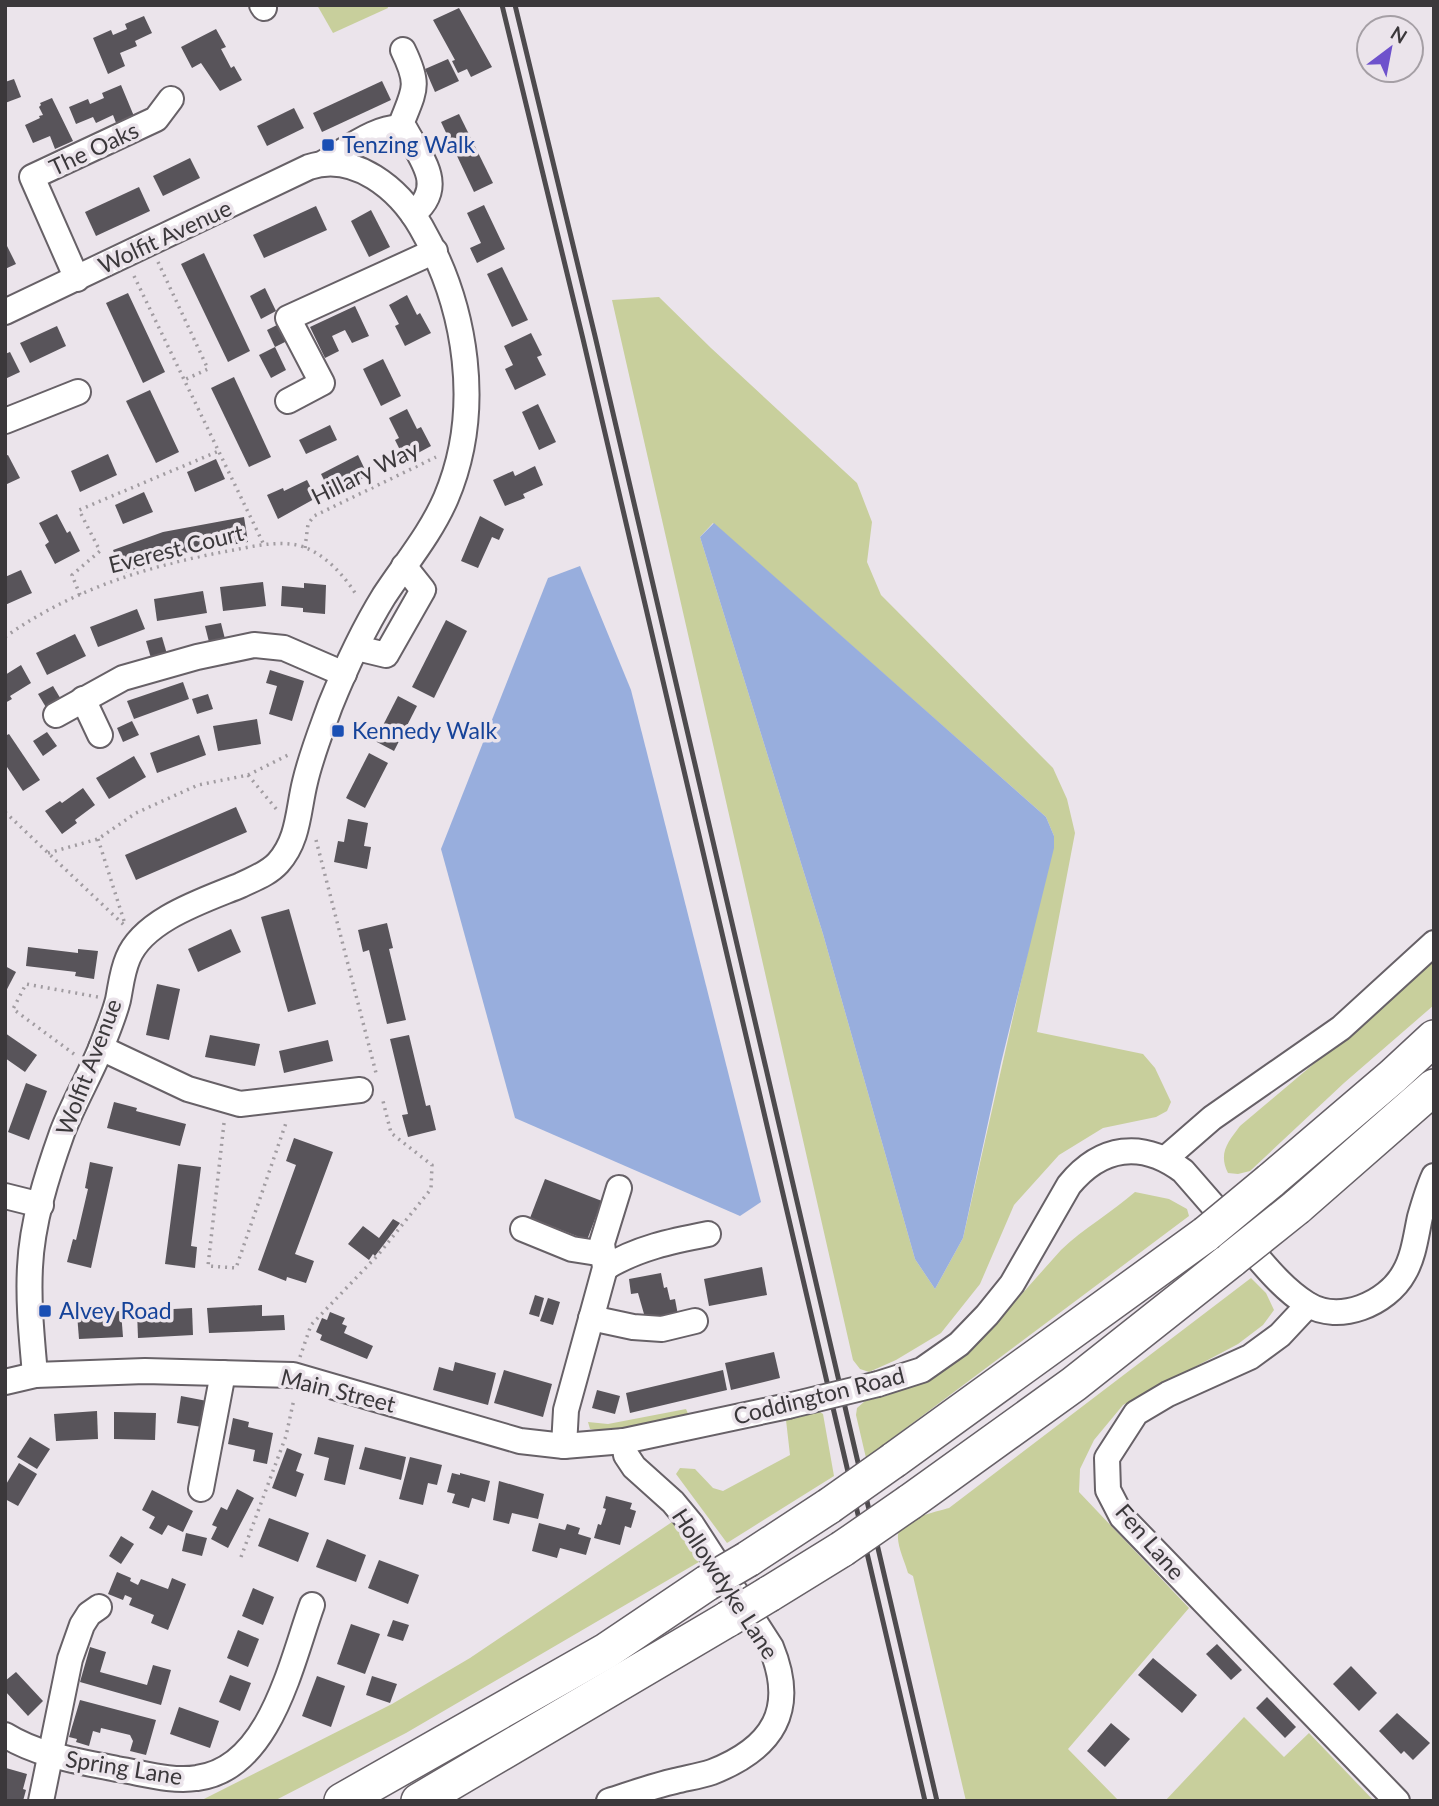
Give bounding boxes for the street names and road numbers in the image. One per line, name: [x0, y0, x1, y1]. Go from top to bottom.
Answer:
street label: The Oaks: [44, 115, 143, 181]
street label: Wolfit Avenue: [94, 193, 236, 279]
street label: Hillary Way: [306, 434, 423, 510]
street label: Everest Court: [105, 518, 247, 578]
street label: Wolfit Avenue: [49, 995, 127, 1139]
street label: Coddington Road: [730, 1360, 907, 1430]
street label: Main Street: [278, 1362, 399, 1418]
street label: Fen Lane: [1110, 1498, 1191, 1585]
street label: Hollowdyke Lane: [667, 1503, 785, 1664]
street label: Spring Lane: [64, 1744, 185, 1790]

